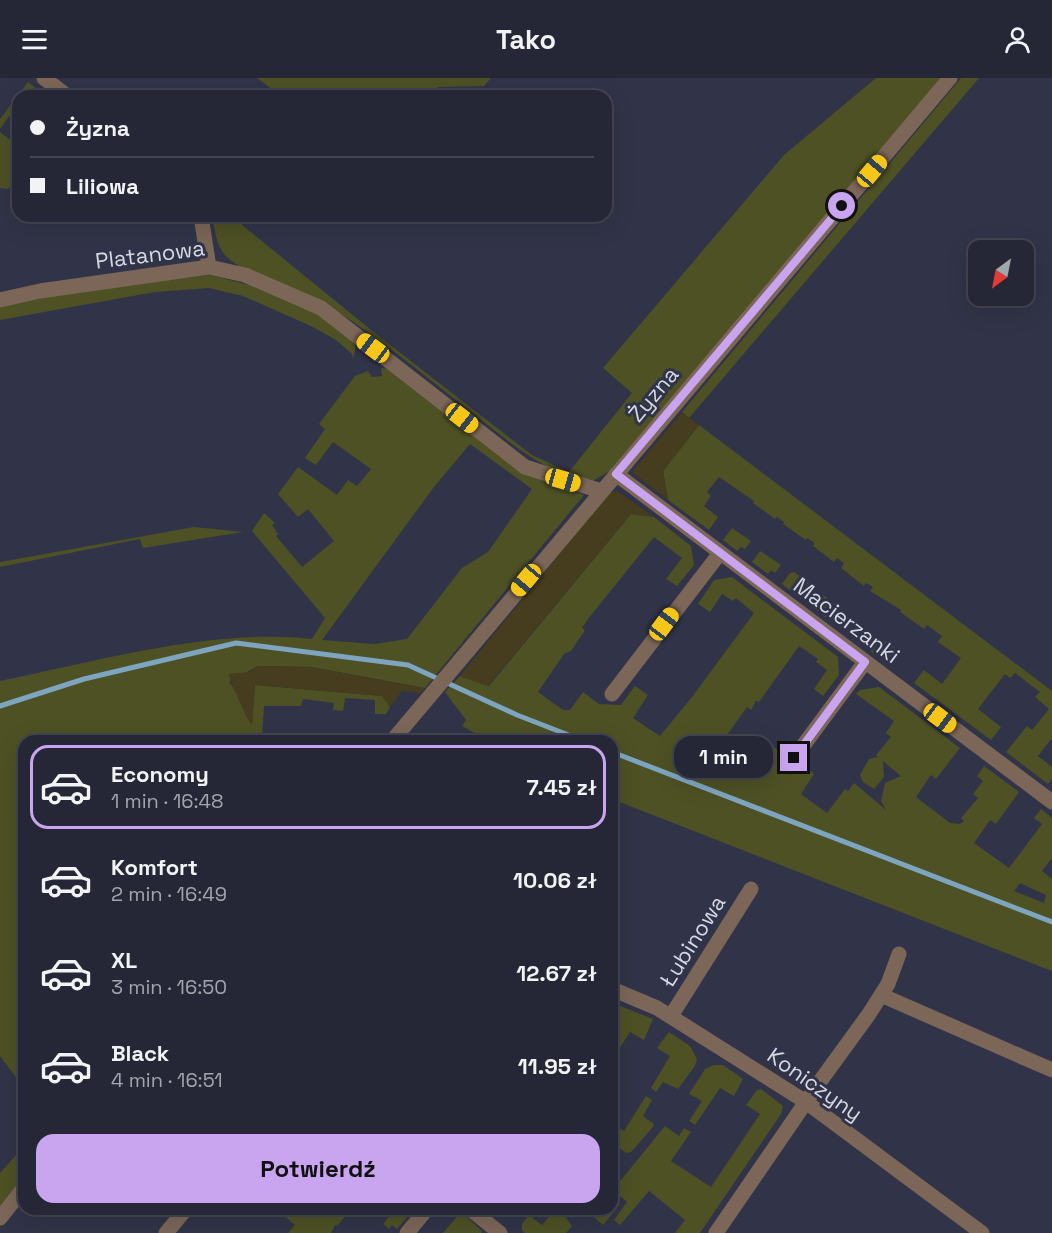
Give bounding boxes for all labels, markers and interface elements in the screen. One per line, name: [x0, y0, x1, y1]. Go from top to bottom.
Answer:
text: Tako: [496, 22, 556, 57]
icon: menu: [18, 23, 51, 56]
icon: person: [1001, 23, 1034, 56]
text: Żyzna: [66, 114, 130, 142]
car: [854, 151, 890, 191]
text: Liliowa: [66, 172, 139, 200]
route start: [828, 192, 855, 219]
street label: Platanowa: [94, 233, 207, 275]
north arrow: [968, 240, 1034, 306]
map controls: [968, 240, 1034, 306]
car: [353, 330, 393, 366]
street label: Żyzna: [622, 360, 684, 427]
car: [442, 400, 482, 436]
car: [543, 466, 583, 494]
car: [508, 560, 544, 600]
street label: Macierzanki: [788, 571, 906, 669]
car: [646, 604, 682, 644]
car: [920, 700, 960, 736]
callout: 1 min: [674, 737, 773, 779]
text: 1 min: [699, 744, 748, 770]
route end: [780, 744, 807, 771]
icon: car: [39, 760, 93, 814]
text: Economy: [111, 760, 209, 788]
text: 7.45 zł: [527, 773, 597, 801]
text: 1 min · 16:48: [111, 788, 224, 814]
icon: car: [39, 853, 93, 907]
text: Komfort: [111, 853, 198, 881]
text: 10.06 zł: [513, 866, 597, 894]
text: 2 min · 16:49: [111, 881, 227, 907]
street label: Łubinowa: [653, 890, 731, 992]
icon: car: [39, 946, 93, 1000]
text: XL: [111, 946, 137, 974]
text: 12.67 zł: [516, 959, 597, 987]
text: 3 min · 16:50: [111, 974, 227, 1000]
icon: car: [39, 1039, 93, 1093]
text: Black: [111, 1039, 169, 1067]
street label: Koniczyny: [762, 1041, 868, 1127]
text: 11.95 zł: [518, 1052, 597, 1080]
text: 4 min · 16:51: [111, 1067, 223, 1093]
button: Potwierdź: [36, 1134, 600, 1203]

